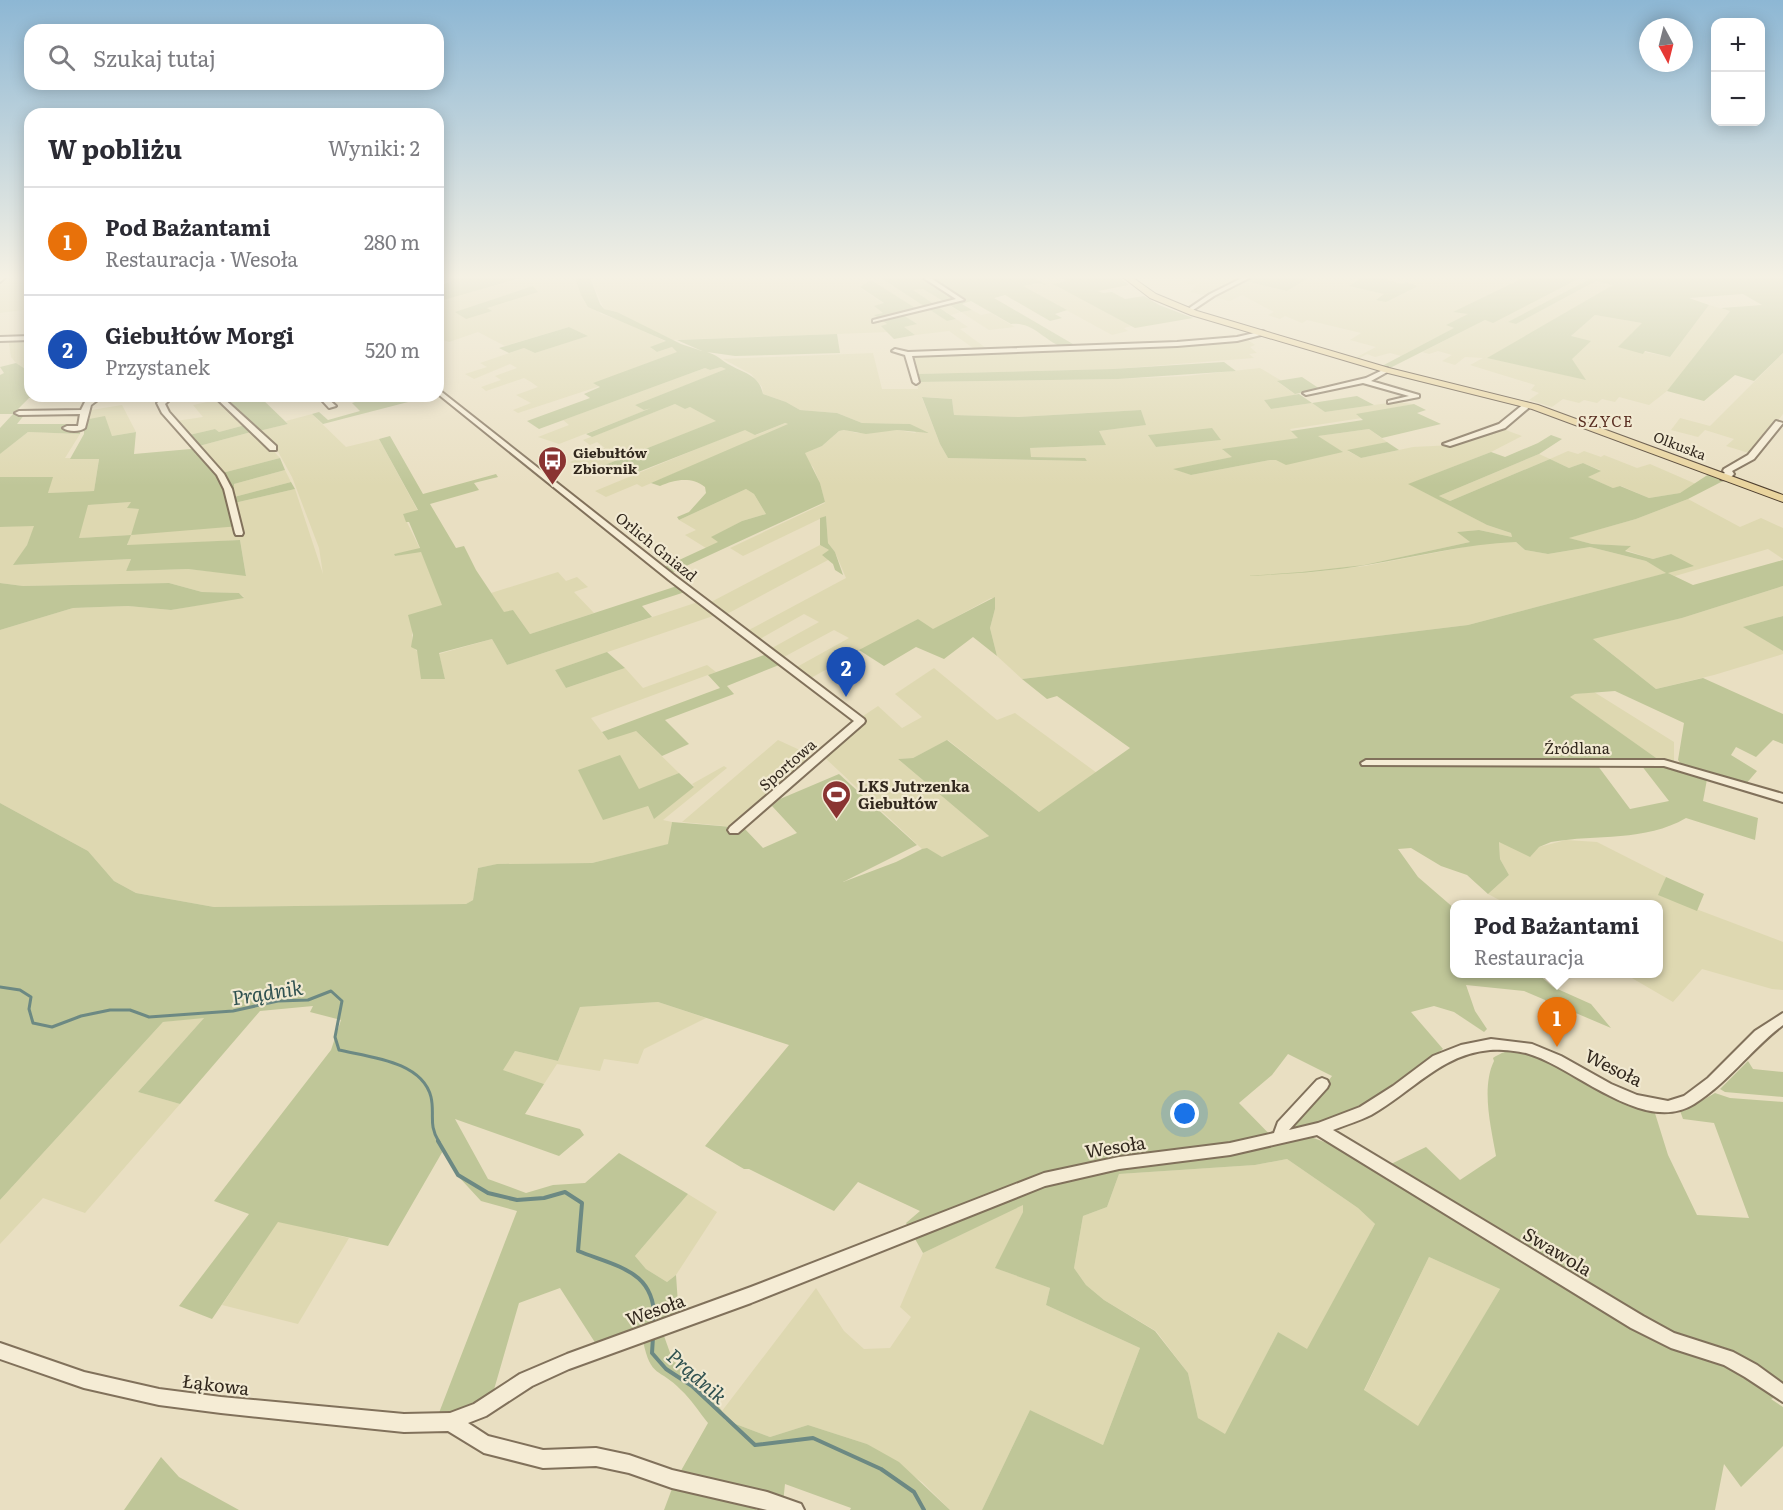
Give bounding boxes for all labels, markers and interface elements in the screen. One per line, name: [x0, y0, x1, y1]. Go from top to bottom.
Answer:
north arrow: [1639, 18, 1693, 72]
map controls: [1711, 18, 1765, 126]
button: +: [1711, 18, 1765, 72]
search box: [24, 24, 444, 90]
icon: search: [45, 41, 78, 74]
text: Szukaj tutaj: [93, 41, 216, 74]
button: −: [1711, 72, 1765, 126]
text: W pobliżu: [48, 128, 182, 167]
text: Wyniki: 2: [328, 132, 420, 162]
text: Pod Bażantami: [105, 210, 270, 243]
text: 1: [63, 226, 72, 256]
text: 280 m: [364, 226, 420, 256]
text: Restauracja · Wesoła: [105, 243, 298, 273]
text: Giebułtów Morgi: [105, 318, 294, 351]
text: 2: [62, 334, 73, 364]
text: 520 m: [365, 334, 420, 364]
text: Przystanek: [105, 351, 210, 381]
district label: SZYCE: [1578, 409, 1634, 432]
street label: Olkuska: [1651, 426, 1710, 464]
place label: Giebułtów Zbiornik: [573, 442, 647, 478]
bus stop icon: Giebułtów Zbiornik: [536, 444, 568, 486]
street label: Orlich Gniazd: [611, 506, 703, 586]
pin: 2: [826, 648, 866, 697]
street label: Sportowa: [753, 732, 821, 795]
street label: Źródlana: [1544, 736, 1611, 759]
place label: LKS Jutrzenka Giebułtów: [858, 774, 970, 814]
sports icon: LKS Jutrzenka Giebułtów: [821, 778, 853, 820]
popup: [1450, 900, 1663, 978]
text: Pod Bażantami: [1474, 908, 1639, 941]
text: Restauracja: [1474, 941, 1584, 971]
water label: Prądnik: [229, 971, 305, 1011]
pin: 1: [1538, 998, 1576, 1047]
street label: Wesoła: [1581, 1041, 1648, 1093]
your location: [1170, 1099, 1199, 1128]
street label: Wesoła: [1083, 1128, 1148, 1164]
street label: Swawola: [1518, 1220, 1598, 1282]
street label: Wesoła: [622, 1286, 689, 1332]
water label: Prądnik: [661, 1340, 735, 1410]
street label: Łąkowa: [181, 1366, 251, 1402]

